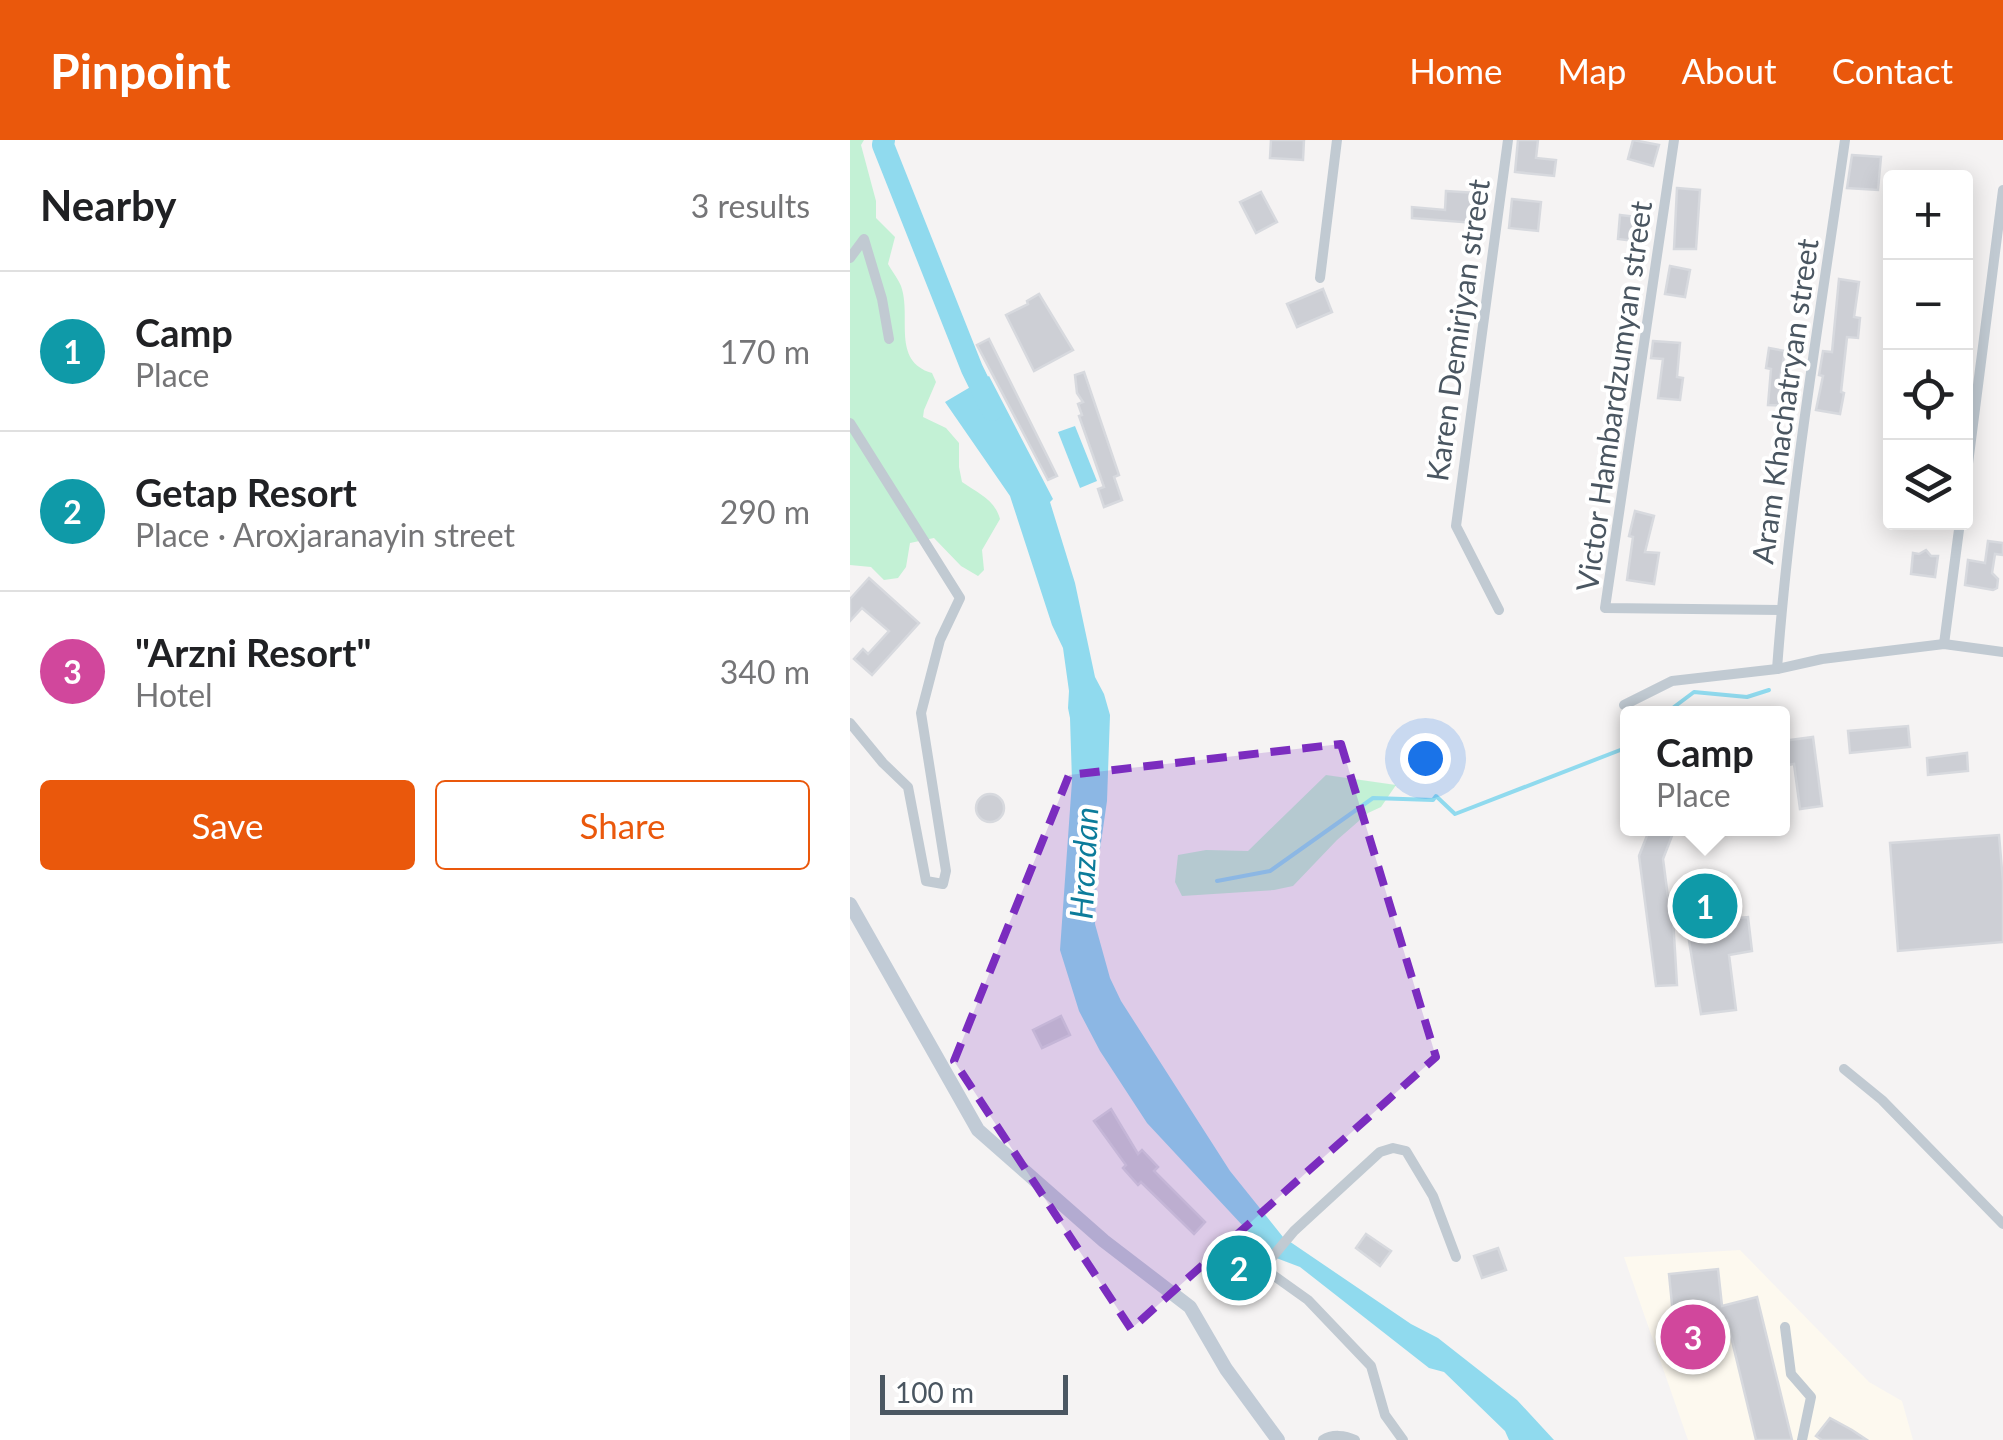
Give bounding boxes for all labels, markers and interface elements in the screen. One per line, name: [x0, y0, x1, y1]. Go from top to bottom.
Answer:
text: Pinpoint: [50, 42, 231, 99]
text: Home: [1409, 49, 1502, 91]
text: Map: [1557, 49, 1626, 91]
text: About: [1681, 49, 1777, 91]
text: Contact: [1832, 49, 1953, 91]
map controls: [1883, 170, 1973, 530]
button: +: [1883, 170, 1973, 260]
street label: Karen Demirjyan street: [1418, 176, 1496, 483]
text: Nearby: [40, 180, 177, 230]
text: 3 results: [691, 186, 810, 225]
street label: Victor Hambardzumyan street: [1568, 198, 1658, 594]
street label: Aram Khachatryan street: [1743, 236, 1825, 566]
button: −: [1883, 260, 1973, 350]
text: Camp: [135, 309, 233, 355]
text: 1: [63, 332, 82, 371]
text: 170 m: [720, 332, 810, 371]
button: locate: [1883, 350, 1973, 440]
text: Place: [135, 355, 209, 394]
button: layers: [1883, 440, 1973, 530]
text: Getap Resort: [135, 469, 357, 515]
text: 2: [63, 492, 82, 531]
text: 290 m: [720, 492, 810, 531]
text: Place · Aroxjaranayin street: [135, 515, 515, 554]
text: "Arzni Resort": [135, 629, 371, 675]
text: 3: [63, 652, 82, 691]
text: 340 m: [720, 652, 810, 691]
text: Hotel: [135, 675, 213, 714]
popup: [1620, 706, 1790, 836]
text: Camp: [1656, 729, 1754, 775]
your location: [1400, 733, 1451, 784]
text: Place: [1656, 775, 1731, 814]
button: Save: [40, 780, 415, 870]
button: Share: [435, 780, 810, 870]
water label: Hrazdan: [1061, 806, 1105, 920]
pin: 1: [1672, 868, 1738, 944]
pin: 2: [1206, 1230, 1272, 1306]
pin: 3: [1660, 1300, 1726, 1374]
scale bar: [880, 1370, 1068, 1414]
text: 100 m: [895, 1375, 974, 1409]

